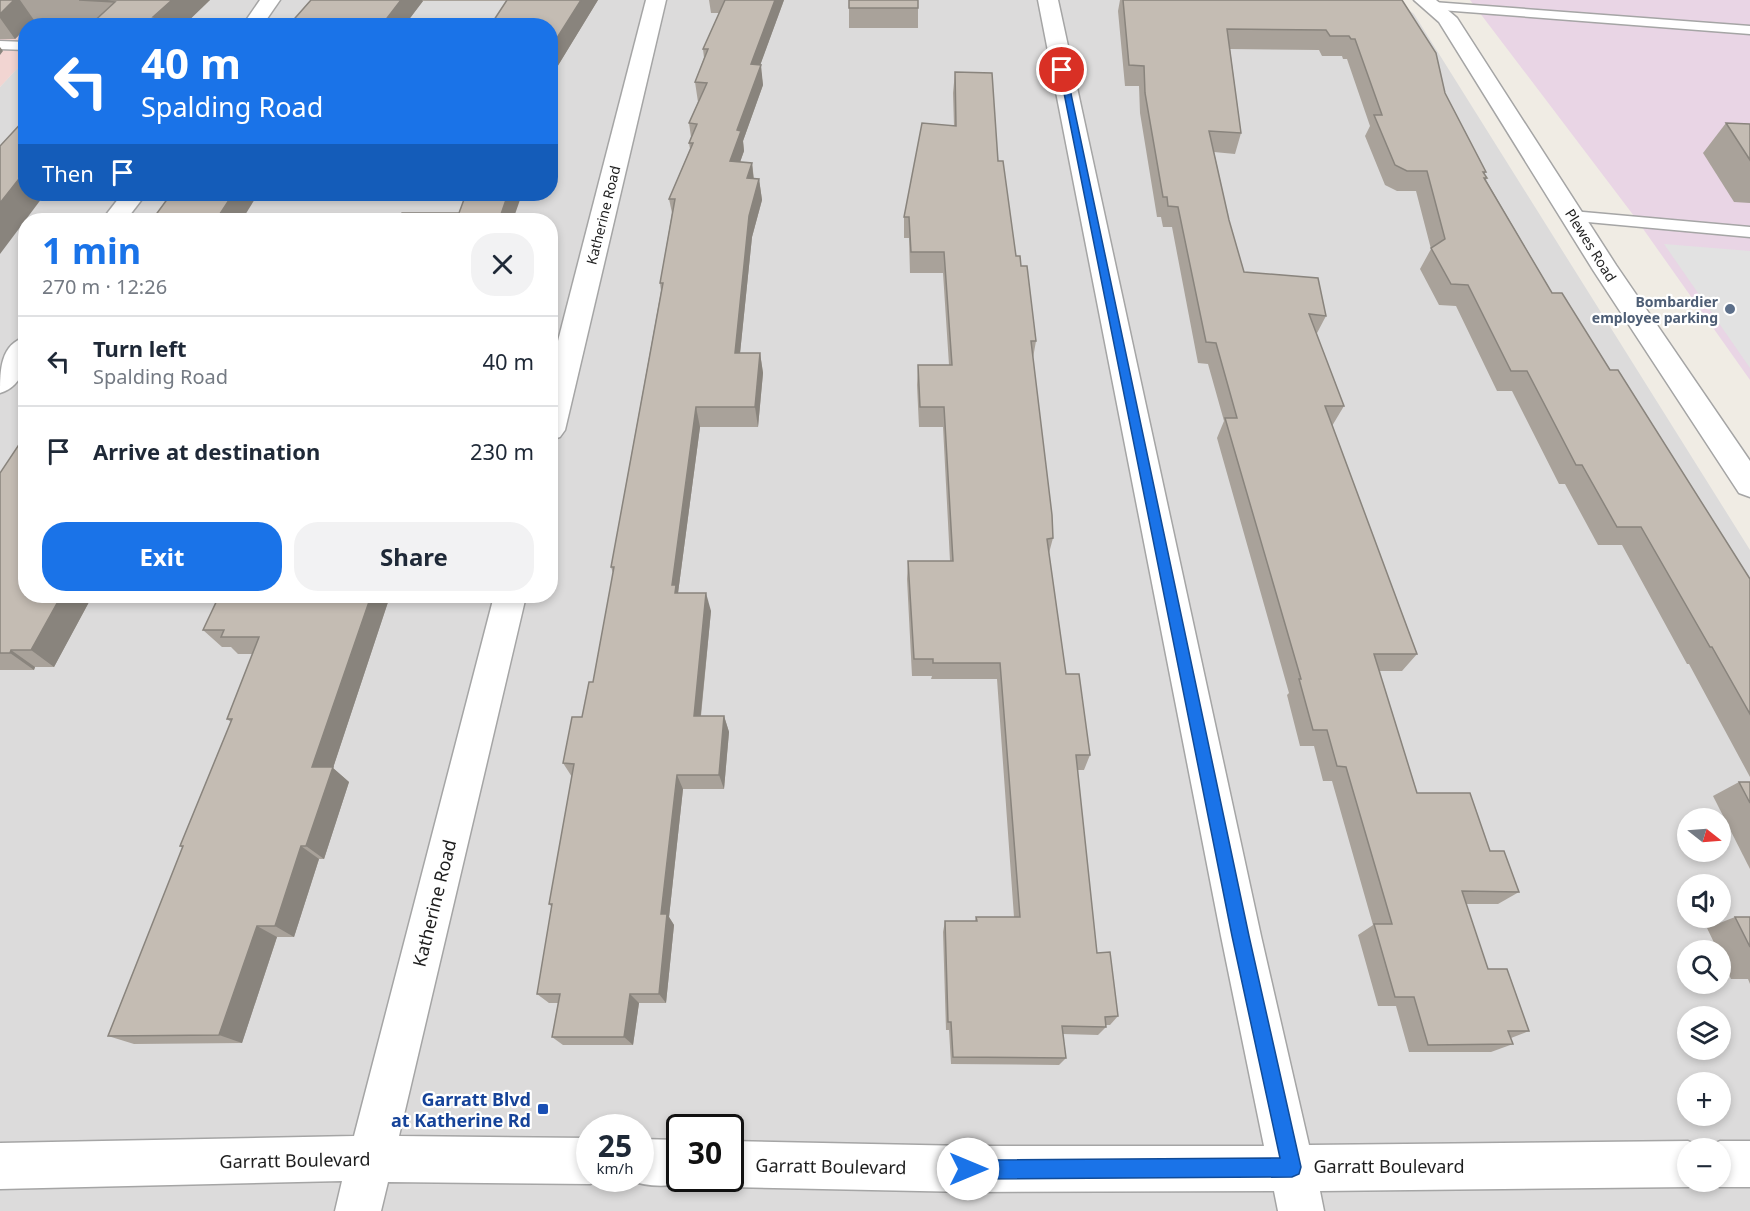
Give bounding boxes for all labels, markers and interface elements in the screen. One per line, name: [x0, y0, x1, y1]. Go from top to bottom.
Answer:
text: 40 m: [141, 34, 241, 91]
icon: left: [42, 42, 120, 120]
pin: [1036, 44, 1087, 95]
icon: arrive: [1045, 53, 1078, 86]
text: Spalding Road: [141, 88, 323, 125]
icon: arrive: [106, 156, 139, 189]
text: Then: [42, 158, 94, 188]
street label: Katherine Road: [582, 164, 624, 266]
street label: Plewes Road: [1561, 205, 1621, 285]
text: 1 min: [42, 226, 141, 275]
button: close: [471, 233, 534, 296]
text: 270 m · 12:26: [42, 273, 167, 300]
place label: Bombardier employee parking: [1592, 292, 1719, 327]
marker: Bombardier employee parking: [1723, 302, 1737, 316]
text: Turn left: [93, 333, 187, 363]
icon: left: [42, 345, 75, 378]
text: 40 m: [483, 346, 534, 376]
text: Spalding Road: [93, 363, 228, 390]
icon: arrive: [42, 435, 75, 468]
text: Arrive at destination: [93, 436, 320, 466]
text: 230 m: [470, 436, 534, 466]
button: Exit: [42, 522, 282, 591]
button: Share: [294, 522, 534, 591]
north arrow: [1677, 808, 1731, 862]
map controls: [1677, 808, 1731, 1192]
street label: Katherine Road: [407, 837, 461, 969]
button: sound: [1677, 874, 1731, 928]
button: search: [1677, 940, 1731, 994]
button: layers: [1677, 1006, 1731, 1060]
button: +: [1677, 1072, 1731, 1126]
place label: Garratt Blvd at Katherine Rd: [391, 1087, 531, 1132]
marker: Garratt Blvd at Katherine Rd: [536, 1102, 550, 1116]
speed limit sign: 30: [666, 1114, 744, 1192]
text: 25: [598, 1125, 632, 1166]
position arrow: [936, 1137, 1000, 1201]
button: −: [1677, 1138, 1731, 1192]
street label: Garratt Boulevard: [219, 1147, 371, 1173]
street label: Garratt Boulevard: [755, 1153, 907, 1179]
street label: Garratt Boulevard: [1313, 1154, 1465, 1178]
text: km/h: [597, 1158, 633, 1178]

